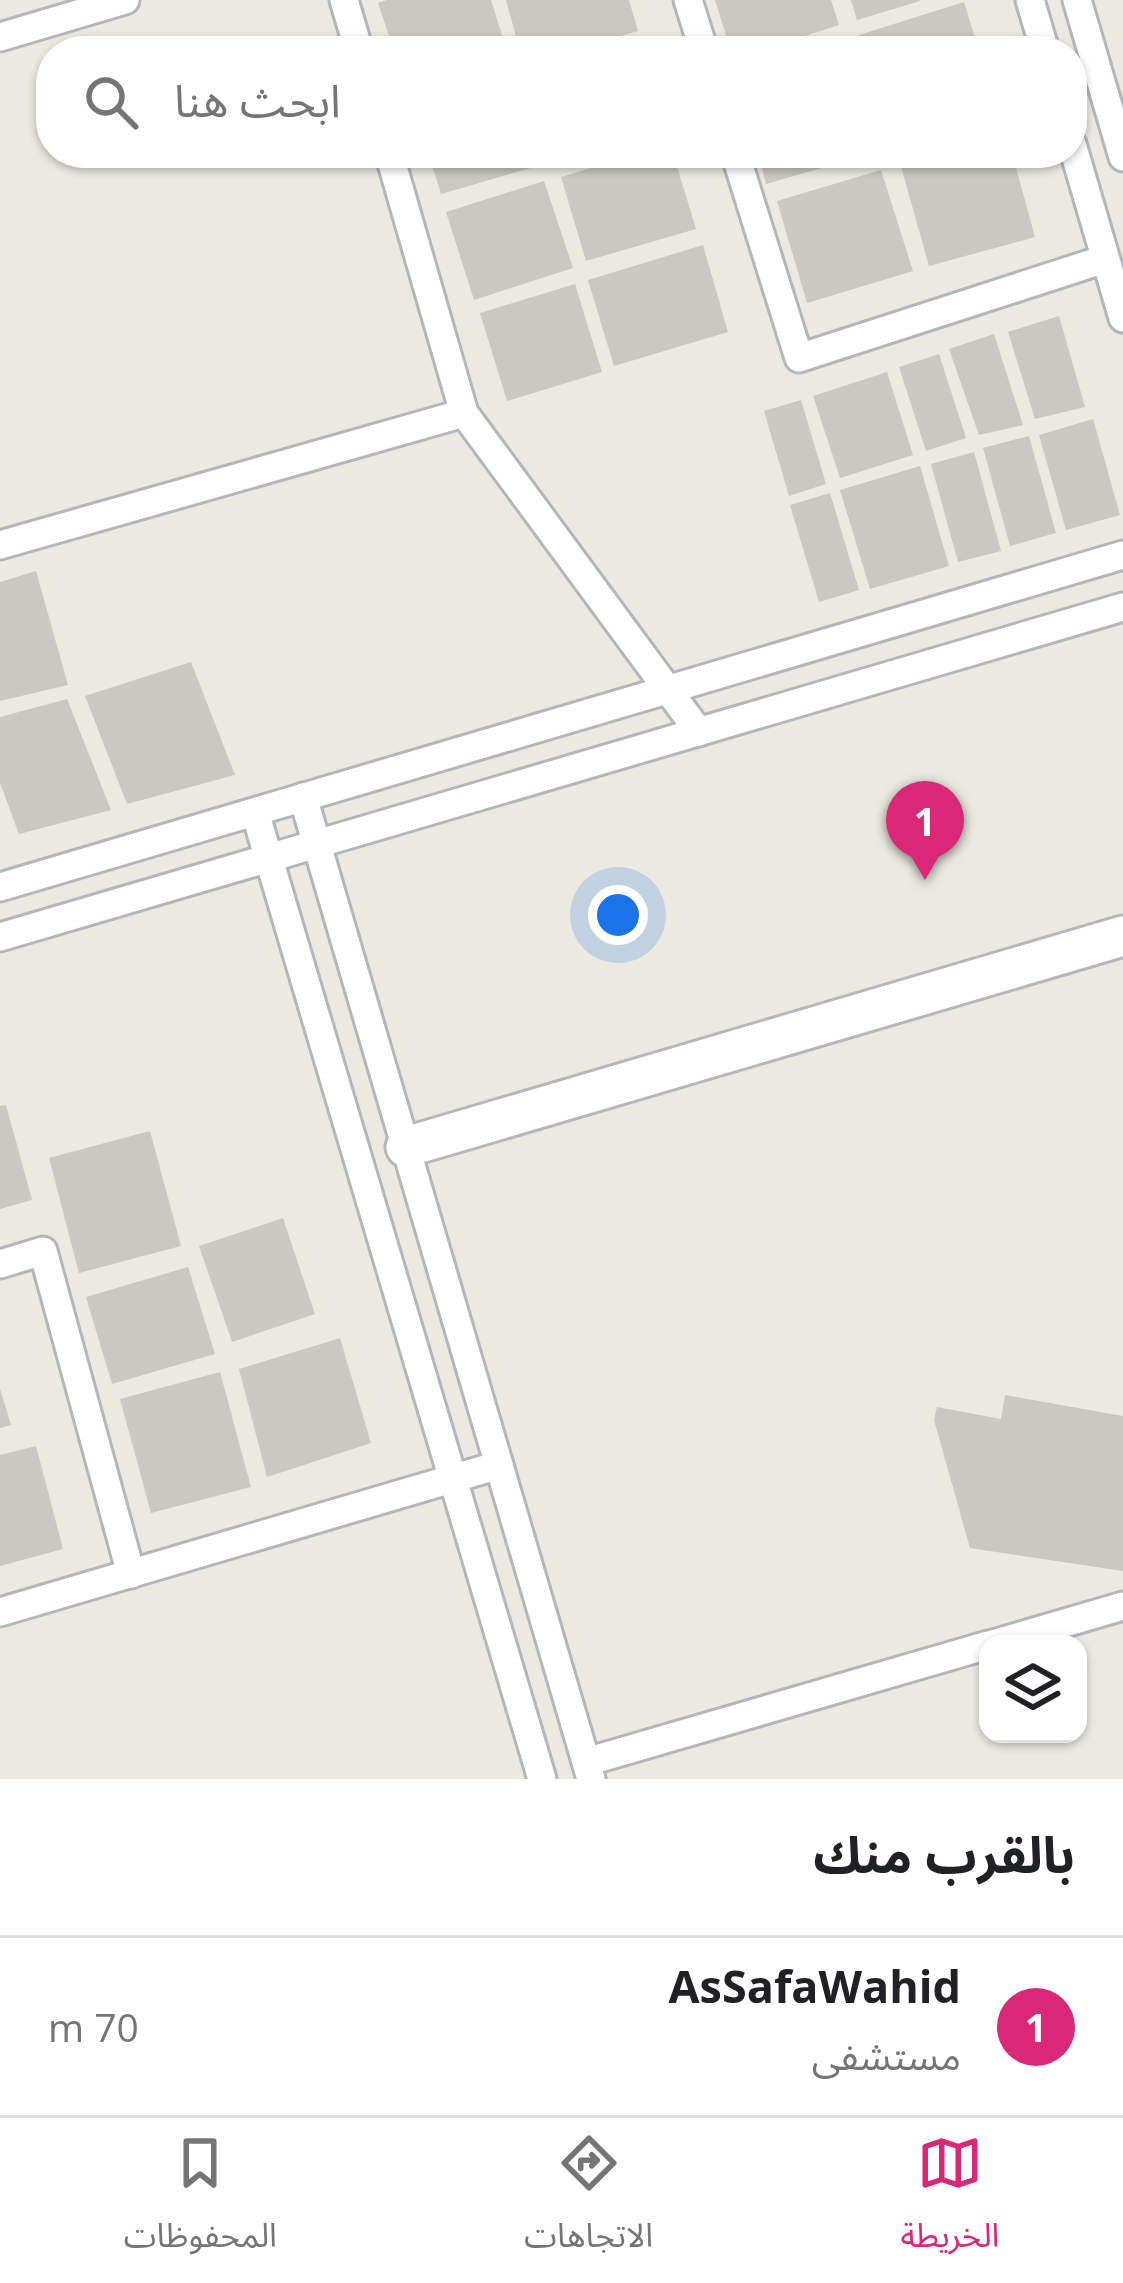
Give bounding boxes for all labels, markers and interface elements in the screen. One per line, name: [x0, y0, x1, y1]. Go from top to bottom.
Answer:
search box: [36, 36, 1087, 168]
icon: search: [78, 69, 144, 135]
text: ابحث هنا: [174, 69, 341, 130]
pin: 1: [886, 781, 964, 880]
your location: [588, 885, 648, 945]
map controls: [979, 1635, 1087, 1743]
button: layers: [979, 1635, 1087, 1743]
text: بالقرب منك: [813, 1818, 1075, 1888]
text: AsSafaWahid: [669, 1955, 961, 2016]
text: 70 m: [48, 2000, 139, 2053]
text: 1: [1025, 2000, 1047, 2053]
text: مستشفى: [812, 2028, 961, 2081]
tab: المحفوظات: [124, 2130, 277, 2271]
tab: الاتجاهات: [524, 2130, 653, 2271]
tab: الخريطة: [900, 2130, 999, 2271]

